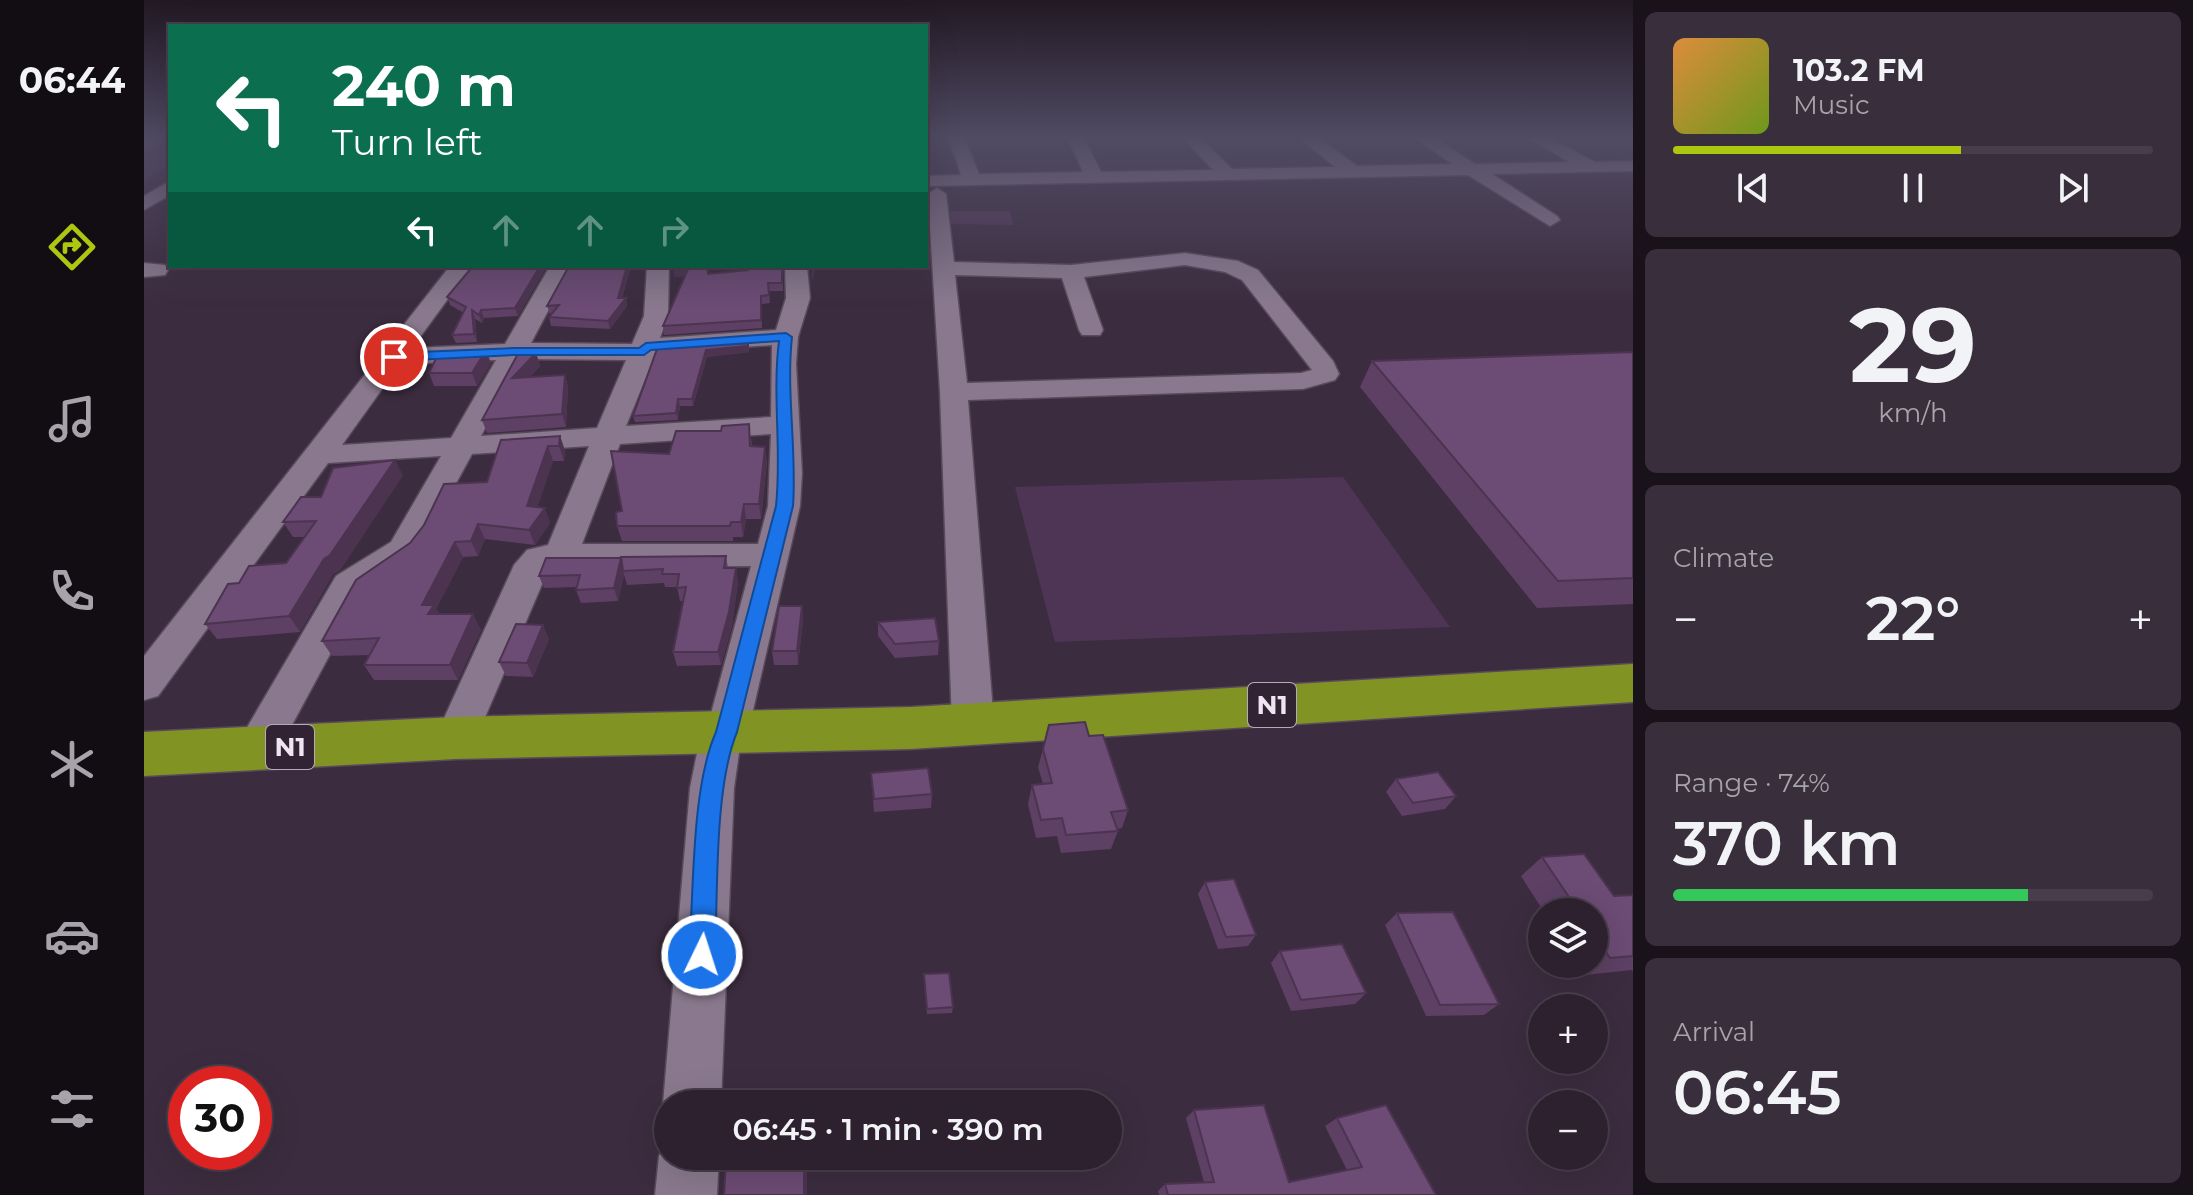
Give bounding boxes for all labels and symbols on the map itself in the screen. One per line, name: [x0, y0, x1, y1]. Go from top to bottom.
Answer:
pin: [360, 323, 428, 391]
road number: N1: [1248, 683, 1296, 727]
road number: N1: [266, 725, 314, 769]
position arrow: [660, 913, 744, 997]
speed limit sign: 30: [168, 1066, 272, 1170]

